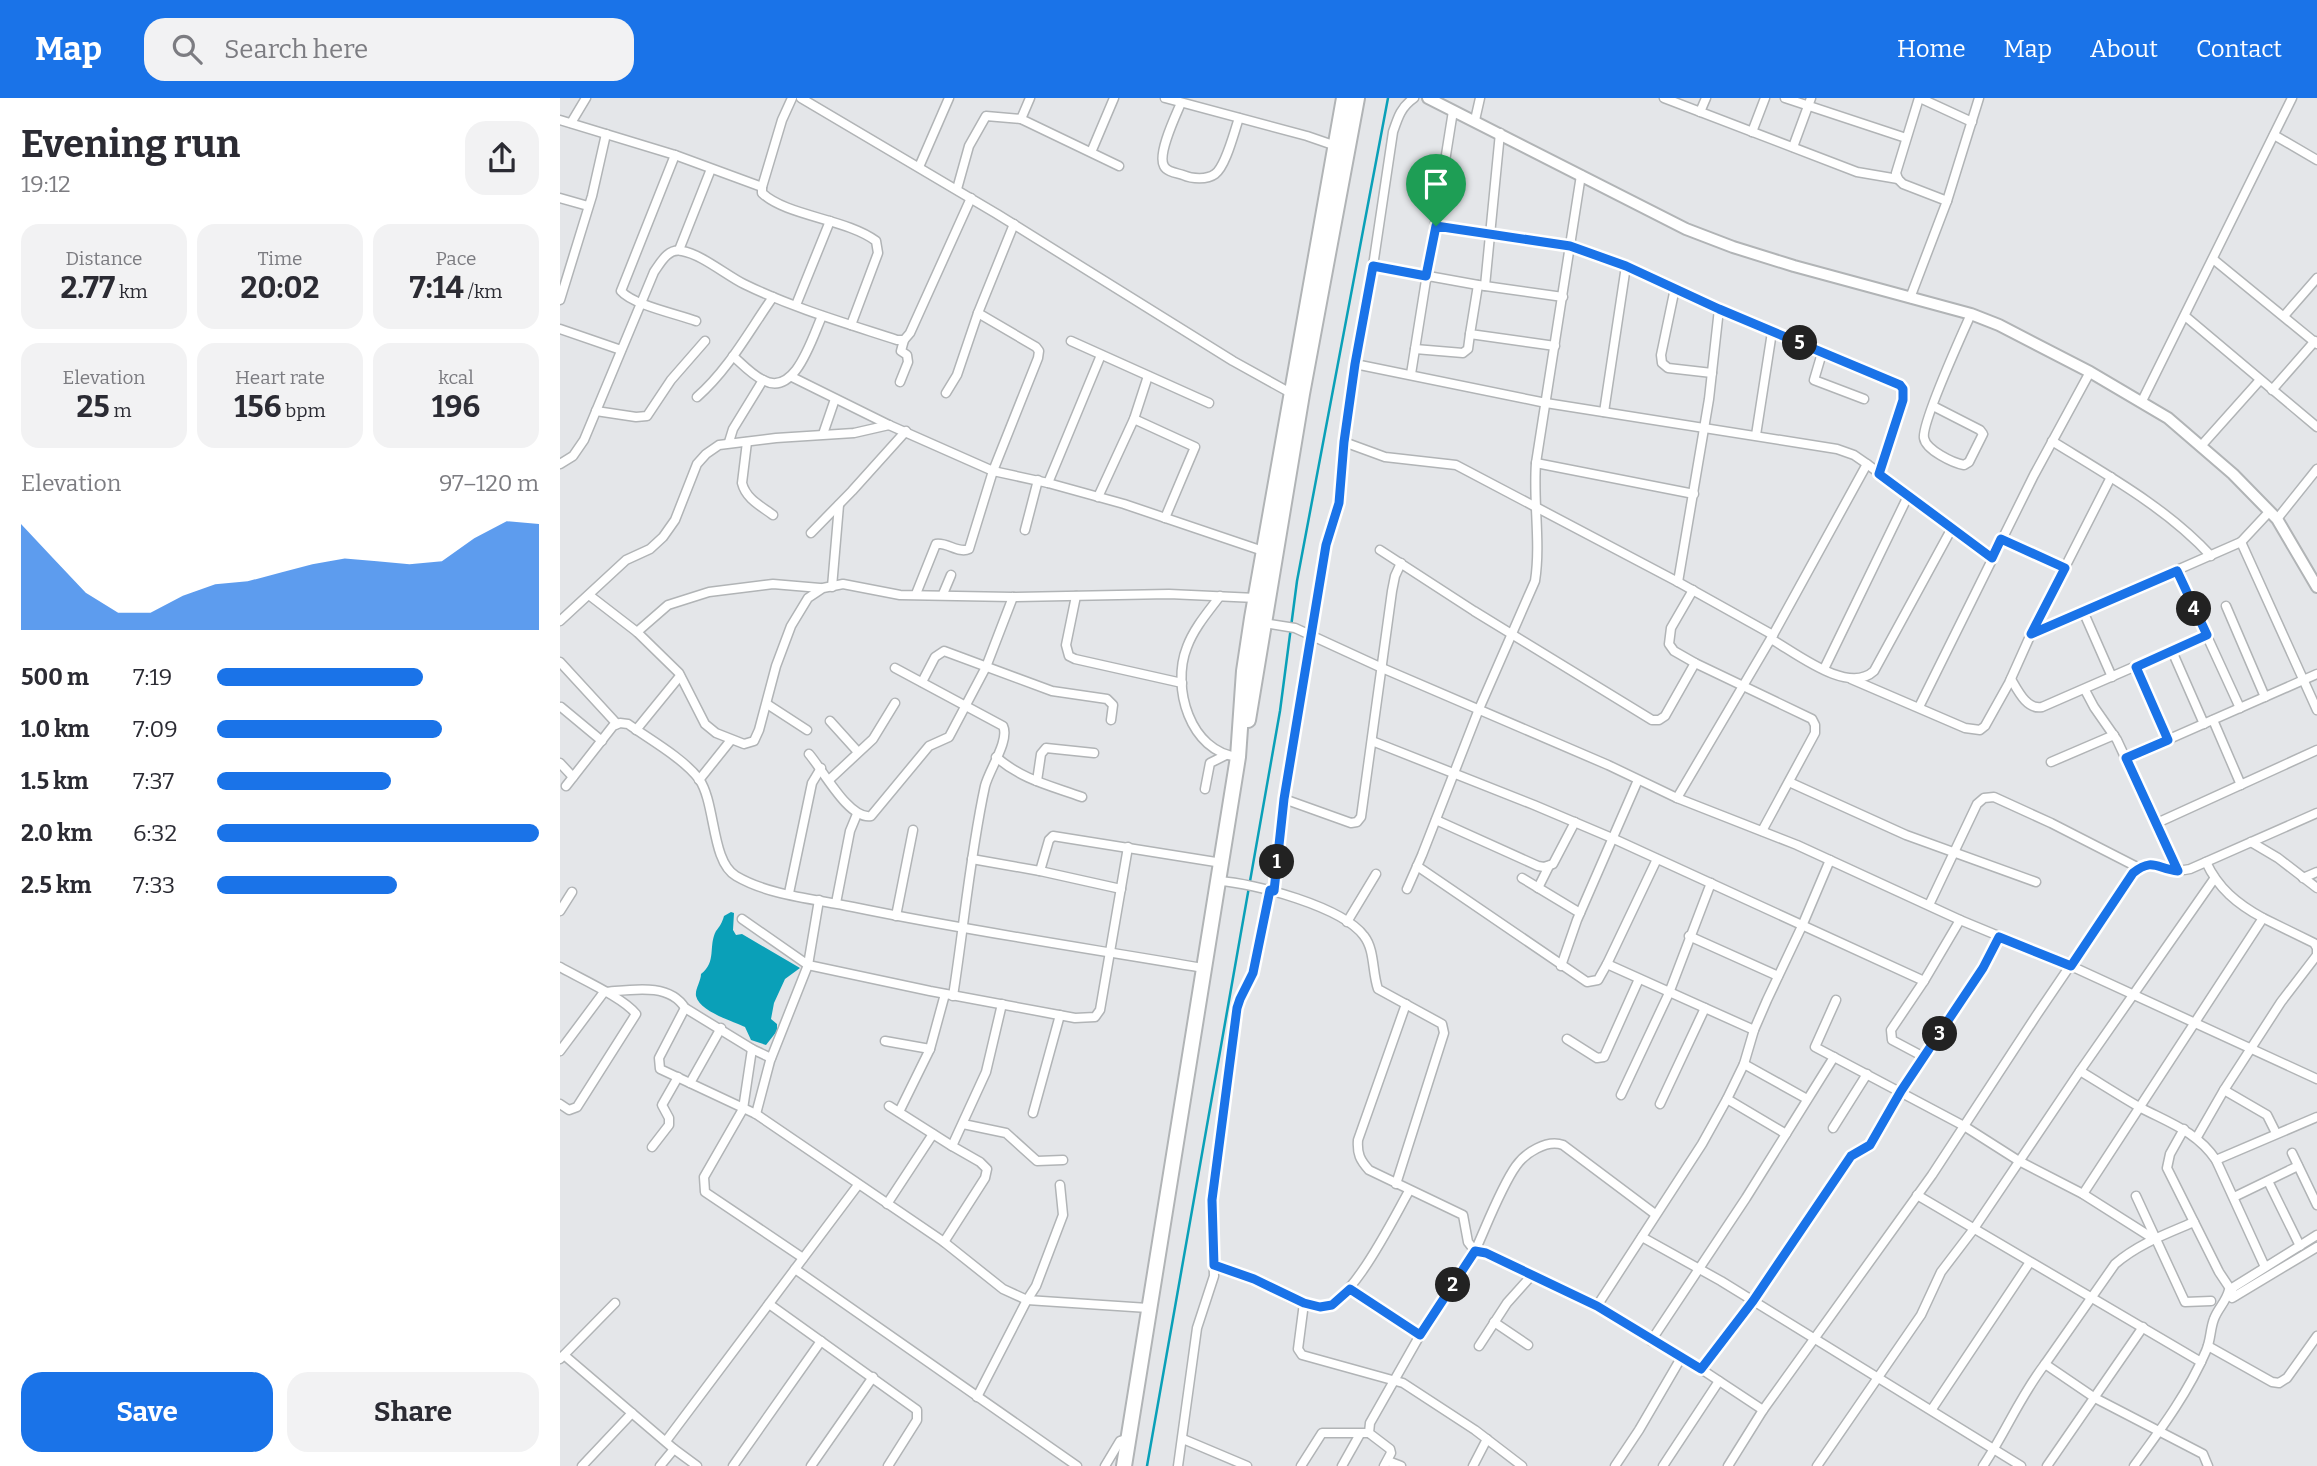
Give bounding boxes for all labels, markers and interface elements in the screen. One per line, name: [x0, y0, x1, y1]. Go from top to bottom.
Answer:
search box: [144, 18, 634, 81]
text: Map: [35, 29, 102, 69]
icon: search: [168, 30, 206, 68]
text: Search here: [224, 34, 368, 65]
text: Home: [1897, 35, 1966, 63]
text: Map: [2004, 35, 2052, 63]
text: About: [2090, 35, 2158, 63]
text: Contact: [2196, 35, 2282, 63]
text: Evening run: [21, 121, 240, 167]
button: share: [465, 121, 539, 195]
pin: [1406, 154, 1466, 226]
icon: arrive: [1417, 165, 1455, 203]
text: 19:12: [21, 170, 71, 198]
text: Distance: [66, 247, 142, 270]
text: Time: [258, 247, 302, 270]
text: Pace: [435, 247, 477, 270]
text: 2.77: [60, 270, 115, 306]
text: 20:02: [241, 270, 319, 306]
text: 7:14: [410, 270, 464, 306]
text: km: [115, 280, 148, 303]
text: /km: [464, 280, 503, 303]
pin: 5: [1782, 326, 1818, 360]
text: 5: [1794, 331, 1805, 354]
text: Elevation: [63, 366, 145, 389]
text: Heart rate: [235, 366, 325, 389]
text: kcal: [438, 366, 474, 389]
text: 25: [76, 389, 110, 425]
text: 156: [234, 389, 281, 425]
text: 196: [432, 389, 480, 425]
text: m: [110, 399, 132, 422]
text: bpm: [281, 399, 326, 422]
text: Elevation: [21, 469, 121, 497]
text: 97–120 m: [439, 469, 539, 497]
pin: 4: [2176, 592, 2212, 626]
text: 4: [2188, 597, 2199, 620]
text: 500 m: [21, 663, 89, 691]
text: 7:19: [133, 663, 172, 691]
text: 1.0 km: [21, 715, 90, 743]
text: 7:09: [133, 715, 178, 743]
text: 1.5 km: [21, 767, 88, 795]
text: 7:37: [133, 767, 174, 795]
text: 2.0 km: [21, 819, 92, 847]
text: 6:32: [133, 819, 177, 847]
pin: 1: [1260, 844, 1294, 880]
text: 1: [1272, 850, 1281, 873]
text: 2.5 km: [21, 871, 91, 899]
text: 7:33: [133, 871, 175, 899]
pin: 3: [1922, 1016, 1958, 1052]
text: 3: [1934, 1022, 1945, 1045]
pin: 2: [1436, 1268, 1470, 1302]
text: 2: [1447, 1273, 1458, 1296]
button: Save: [21, 1372, 273, 1452]
button: Share: [287, 1372, 539, 1452]

